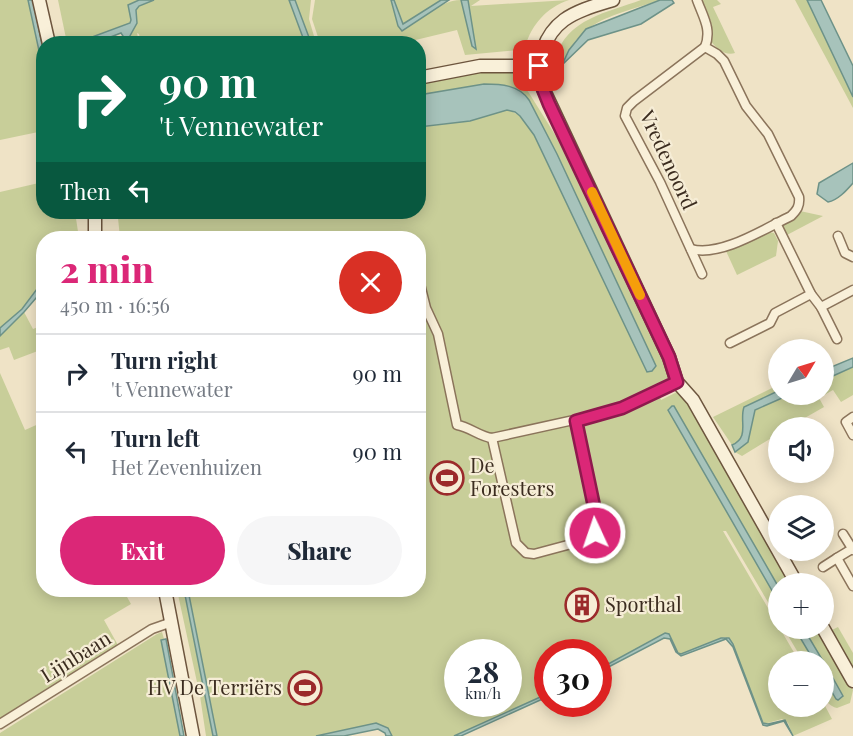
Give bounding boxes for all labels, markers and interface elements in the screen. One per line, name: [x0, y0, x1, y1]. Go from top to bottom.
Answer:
pin: [513, 40, 564, 91]
icon: arrive: [522, 49, 555, 82]
text: 90 m: [159, 53, 257, 109]
icon: right: [60, 60, 138, 138]
street label: Vredenoord: [634, 105, 704, 214]
text: 't Vennewater: [159, 107, 323, 143]
icon: left: [123, 174, 156, 207]
text: Then: [60, 176, 111, 206]
text: 2 min: [60, 244, 154, 292]
button: close: [339, 251, 402, 314]
text: 450 m · 16:56: [60, 291, 170, 318]
north arrow: [768, 339, 834, 405]
map controls: [768, 339, 834, 717]
text: Turn right: [111, 345, 217, 375]
icon: right: [60, 357, 93, 390]
text: 90 m: [353, 358, 402, 388]
text: 't Vennewater: [111, 375, 233, 402]
button: sound: [768, 417, 834, 483]
text: Turn left: [111, 423, 200, 453]
icon: left: [60, 435, 93, 468]
text: 90 m: [353, 436, 402, 466]
place label: De Foresters: [470, 451, 554, 501]
text: Het Zevenhuizen: [111, 453, 262, 480]
sports icon: De Foresters: [429, 460, 465, 496]
button: layers: [768, 495, 834, 561]
position arrow: [563, 501, 627, 565]
button: Exit: [60, 516, 225, 585]
button: Share: [237, 516, 402, 585]
button: +: [768, 573, 834, 639]
building icon: Sporthal: [564, 587, 600, 623]
place label: Sporthal: [605, 590, 682, 617]
street label: Lijnbaan: [35, 624, 115, 688]
speed limit sign: 30: [534, 639, 612, 717]
text: 28: [467, 651, 499, 691]
button: −: [768, 651, 834, 717]
sports icon: HV De Terriërs: [287, 670, 323, 706]
place label: HV De Terriërs: [148, 673, 282, 700]
text: km/h: [465, 683, 501, 703]

